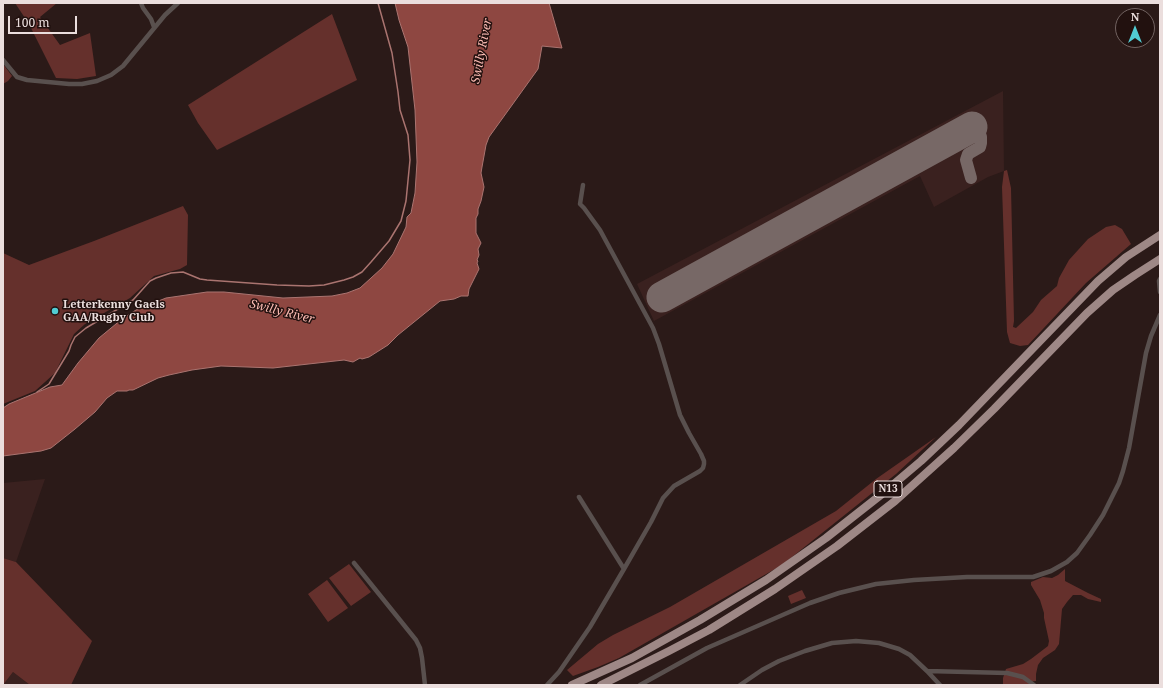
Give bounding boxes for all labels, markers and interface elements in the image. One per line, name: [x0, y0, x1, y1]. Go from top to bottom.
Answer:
scale bar: [10, 8, 79, 34]
north arrow: [1115, 8, 1155, 48]
text: N: [1131, 9, 1139, 24]
text: 100 m: [15, 14, 50, 31]
water label: Swilly River: [469, 17, 495, 85]
water label: Swilly River: [248, 297, 316, 327]
place label: Letterkenny Gaels GAA/Rugby Club: [63, 298, 165, 324]
marker: Letterkenny Gaels GAA/Rugby Club: [50, 306, 60, 316]
road number: N13: [874, 481, 902, 497]

